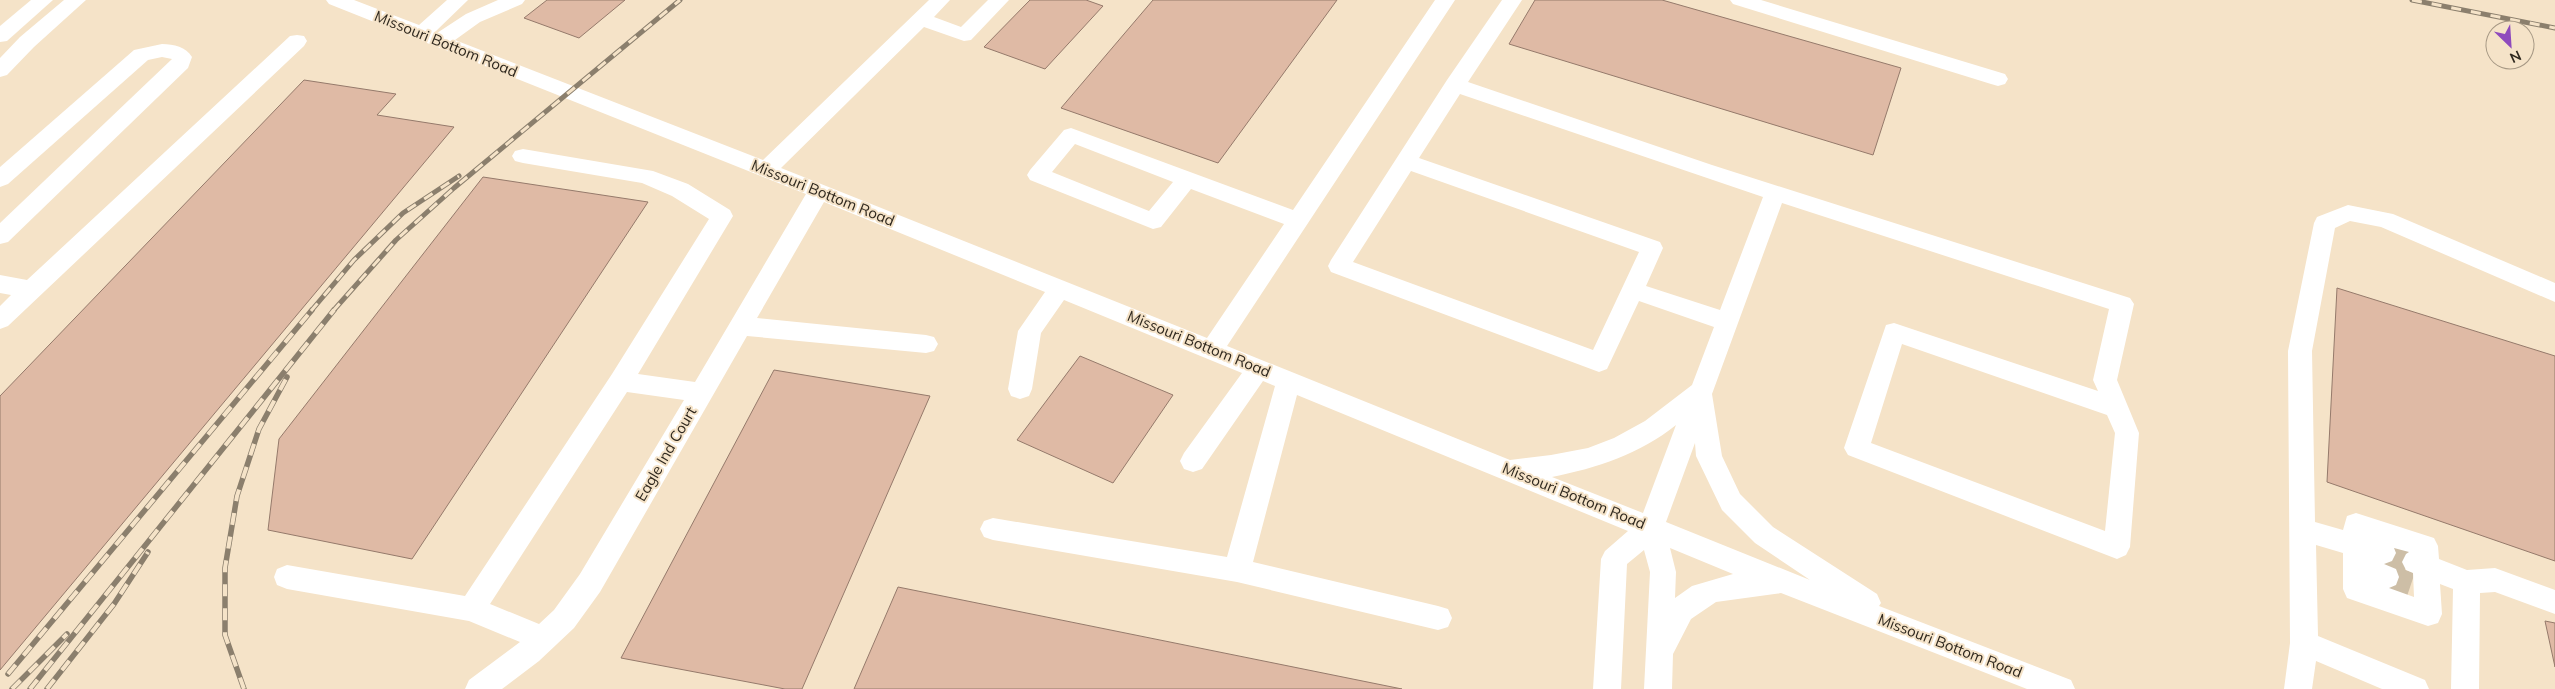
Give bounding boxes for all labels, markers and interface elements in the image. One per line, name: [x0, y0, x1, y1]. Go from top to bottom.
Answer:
street label: Missouri Bottom Road: [372, 6, 521, 81]
north arrow: [2485, 20, 2535, 70]
text: N: [2507, 46, 2524, 67]
street label: Missouri Bottom Road: [749, 155, 898, 230]
street label: Missouri Bottom Road: [1125, 306, 1274, 381]
street label: Eagle Ind Court: [631, 403, 700, 504]
street label: Missouri Bottom Road: [1500, 458, 1649, 533]
street label: Missouri Bottom Road: [1875, 609, 2025, 682]

